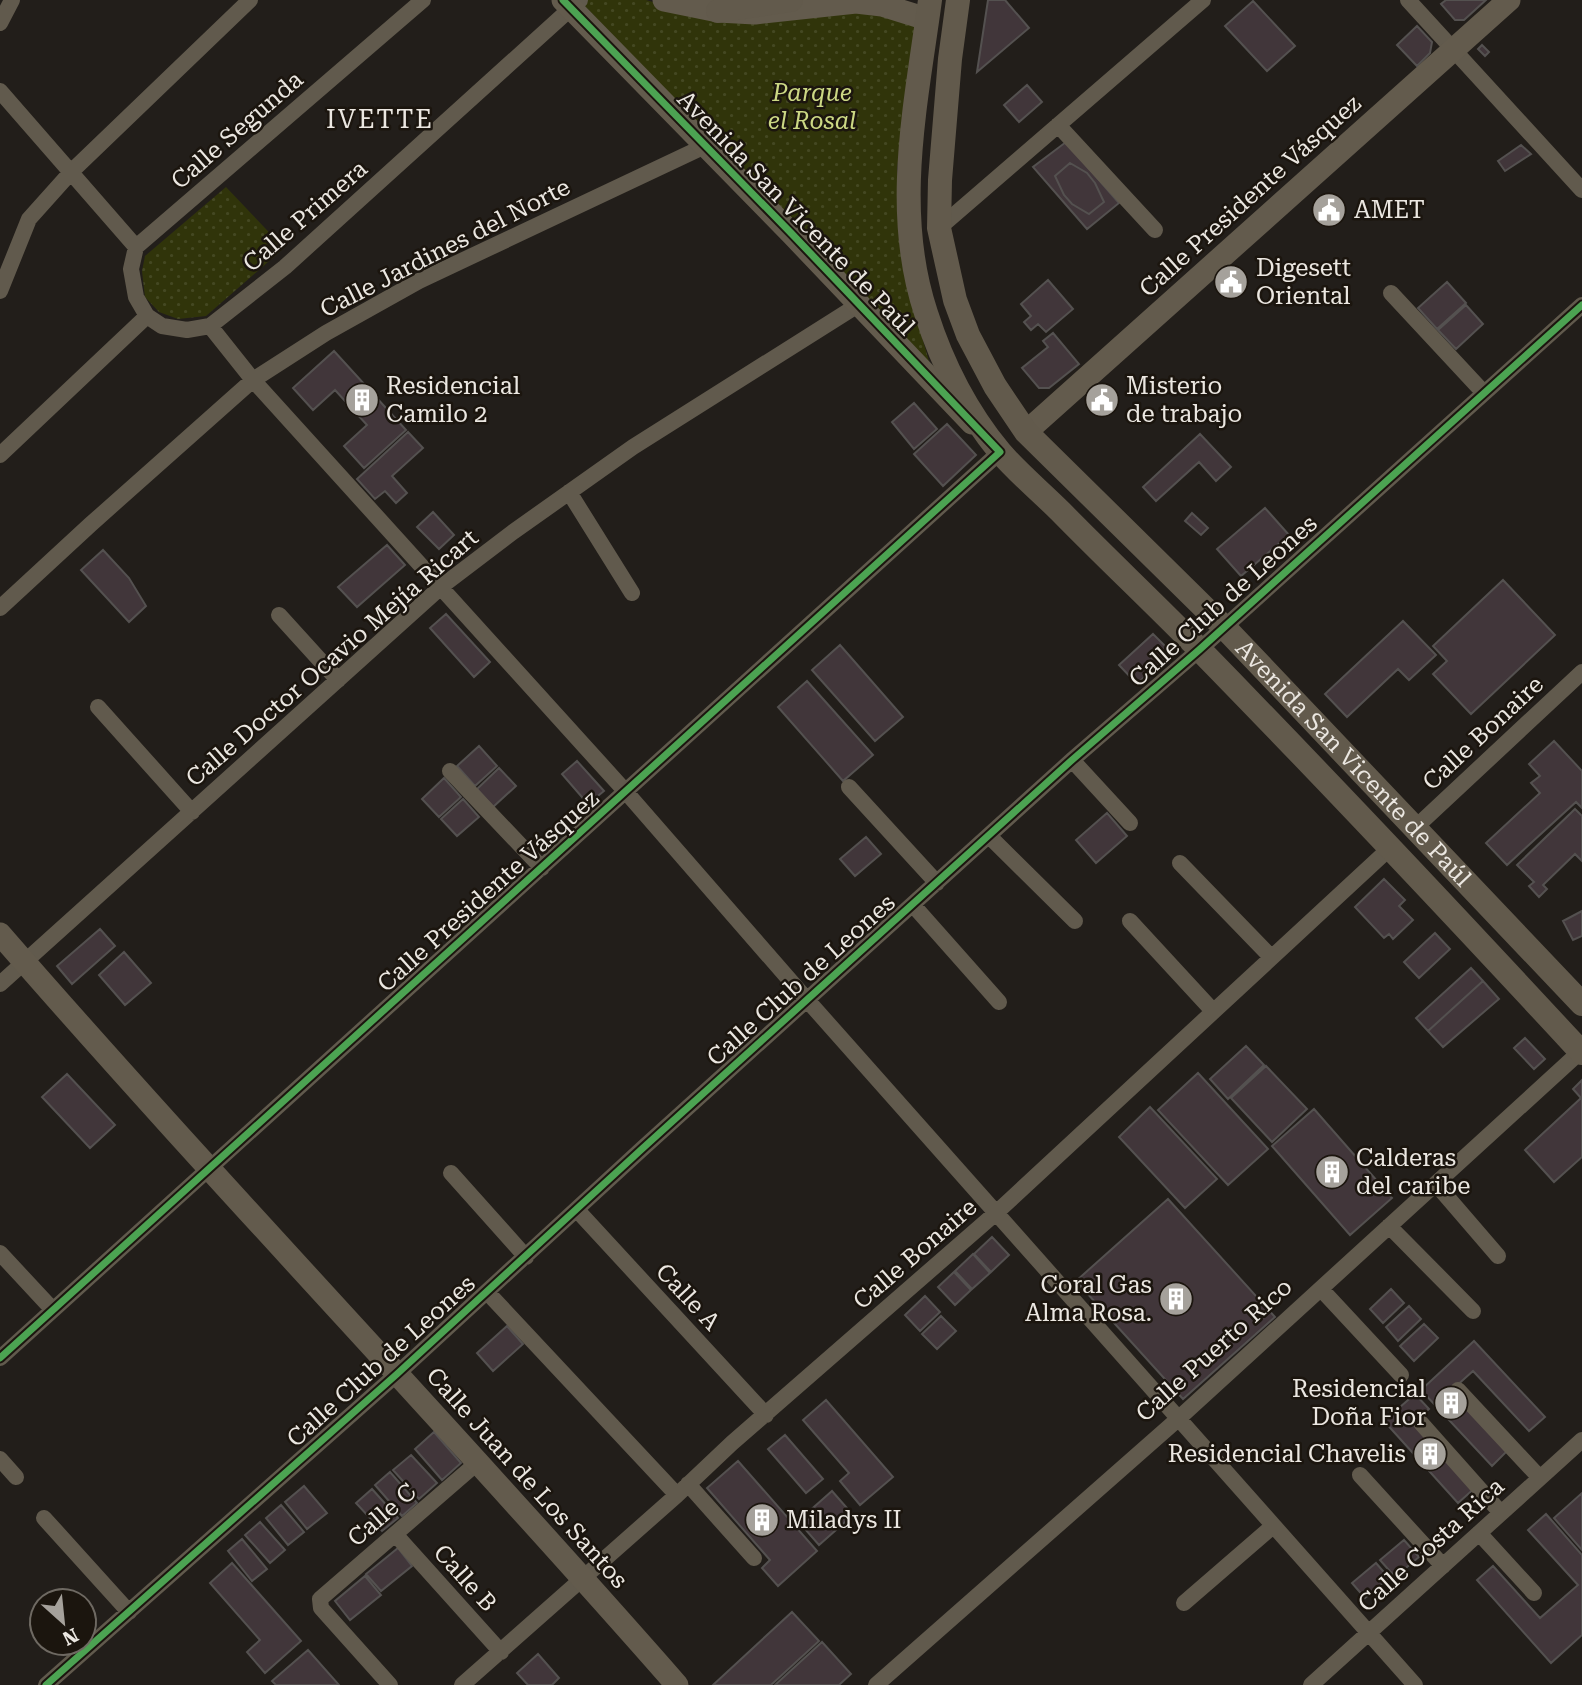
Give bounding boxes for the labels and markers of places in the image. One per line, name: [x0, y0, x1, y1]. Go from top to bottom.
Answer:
public building icon: AMET: [1310, 191, 1348, 229]
place label: AMET: [1354, 196, 1425, 224]
place label: Digesett Oriental: [1256, 254, 1351, 310]
public building icon: Digesett Oriental: [1212, 263, 1250, 301]
place label: Residencial Camilo 2: [386, 372, 520, 428]
place label: Misterio de trabajo: [1126, 372, 1242, 428]
building icon: Residencial Camilo 2: [343, 381, 381, 419]
public building icon: Misterio de trabajo: [1083, 381, 1121, 419]
place label: Calderas del caribe: [1356, 1144, 1470, 1200]
building icon: Calderas del caribe: [1313, 1153, 1351, 1191]
place label: Coral Gas Alma Rosa.: [1025, 1271, 1152, 1327]
building icon: Coral Gas Alma Rosa.: [1157, 1280, 1195, 1318]
place label: Residencial Doña Fior: [1292, 1375, 1426, 1431]
building icon: Residencial Doña Fior: [1432, 1384, 1470, 1422]
building icon: Residencial Chavelis: [1411, 1435, 1449, 1473]
place label: Residencial Chavelis: [1168, 1440, 1406, 1468]
building icon: Miladys II: [743, 1501, 781, 1539]
place label: Miladys II: [786, 1506, 902, 1534]

